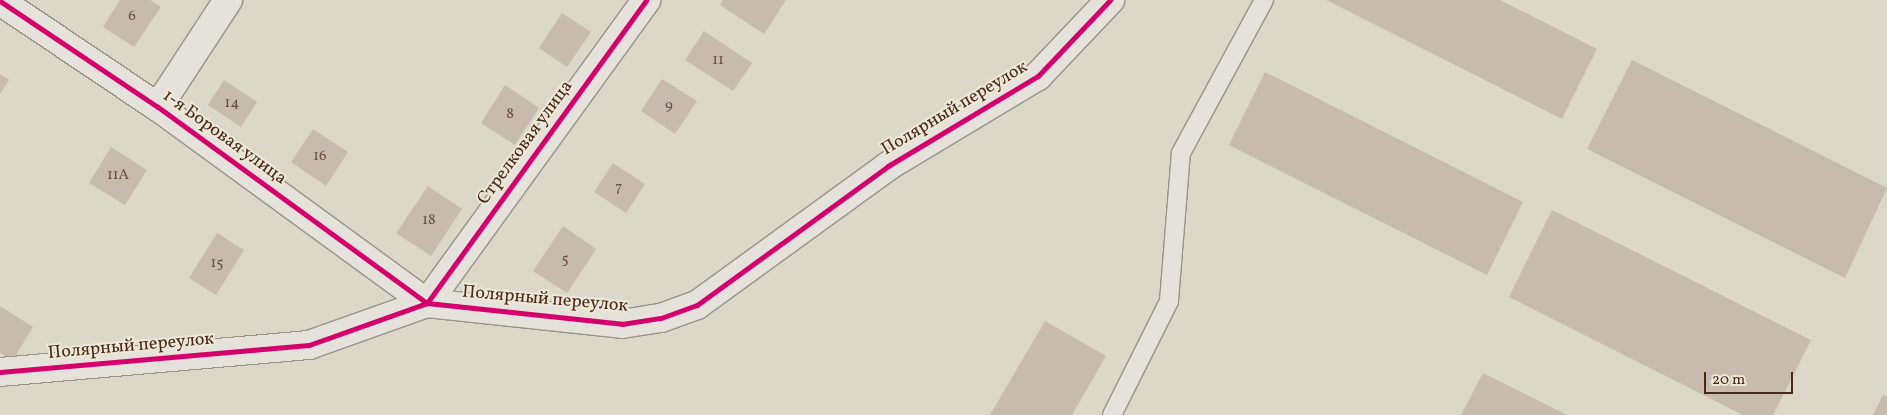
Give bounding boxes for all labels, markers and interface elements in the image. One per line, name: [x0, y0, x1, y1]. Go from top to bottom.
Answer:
house number: 6: [128, 8, 136, 26]
house number: 11: [712, 52, 724, 70]
street label: Полярный переулок: [878, 57, 1032, 161]
street label: Стрелковая улица: [474, 76, 578, 210]
street label: 1-я Боровая улица: [158, 86, 290, 190]
house number: 14: [225, 95, 239, 113]
house number: 9: [665, 97, 673, 115]
house number: 8: [506, 106, 514, 124]
house number: 16: [313, 148, 327, 166]
house number: 11А: [107, 167, 129, 185]
house number: 7: [615, 179, 623, 197]
house number: 18: [422, 212, 436, 230]
house number: 5: [561, 251, 569, 269]
house number: 15: [210, 255, 224, 273]
street label: Полярный переулок: [461, 282, 629, 318]
street label: Полярный переулок: [47, 329, 215, 365]
scale bar: [1707, 362, 1796, 394]
text: 20 m: [1712, 370, 1745, 391]

